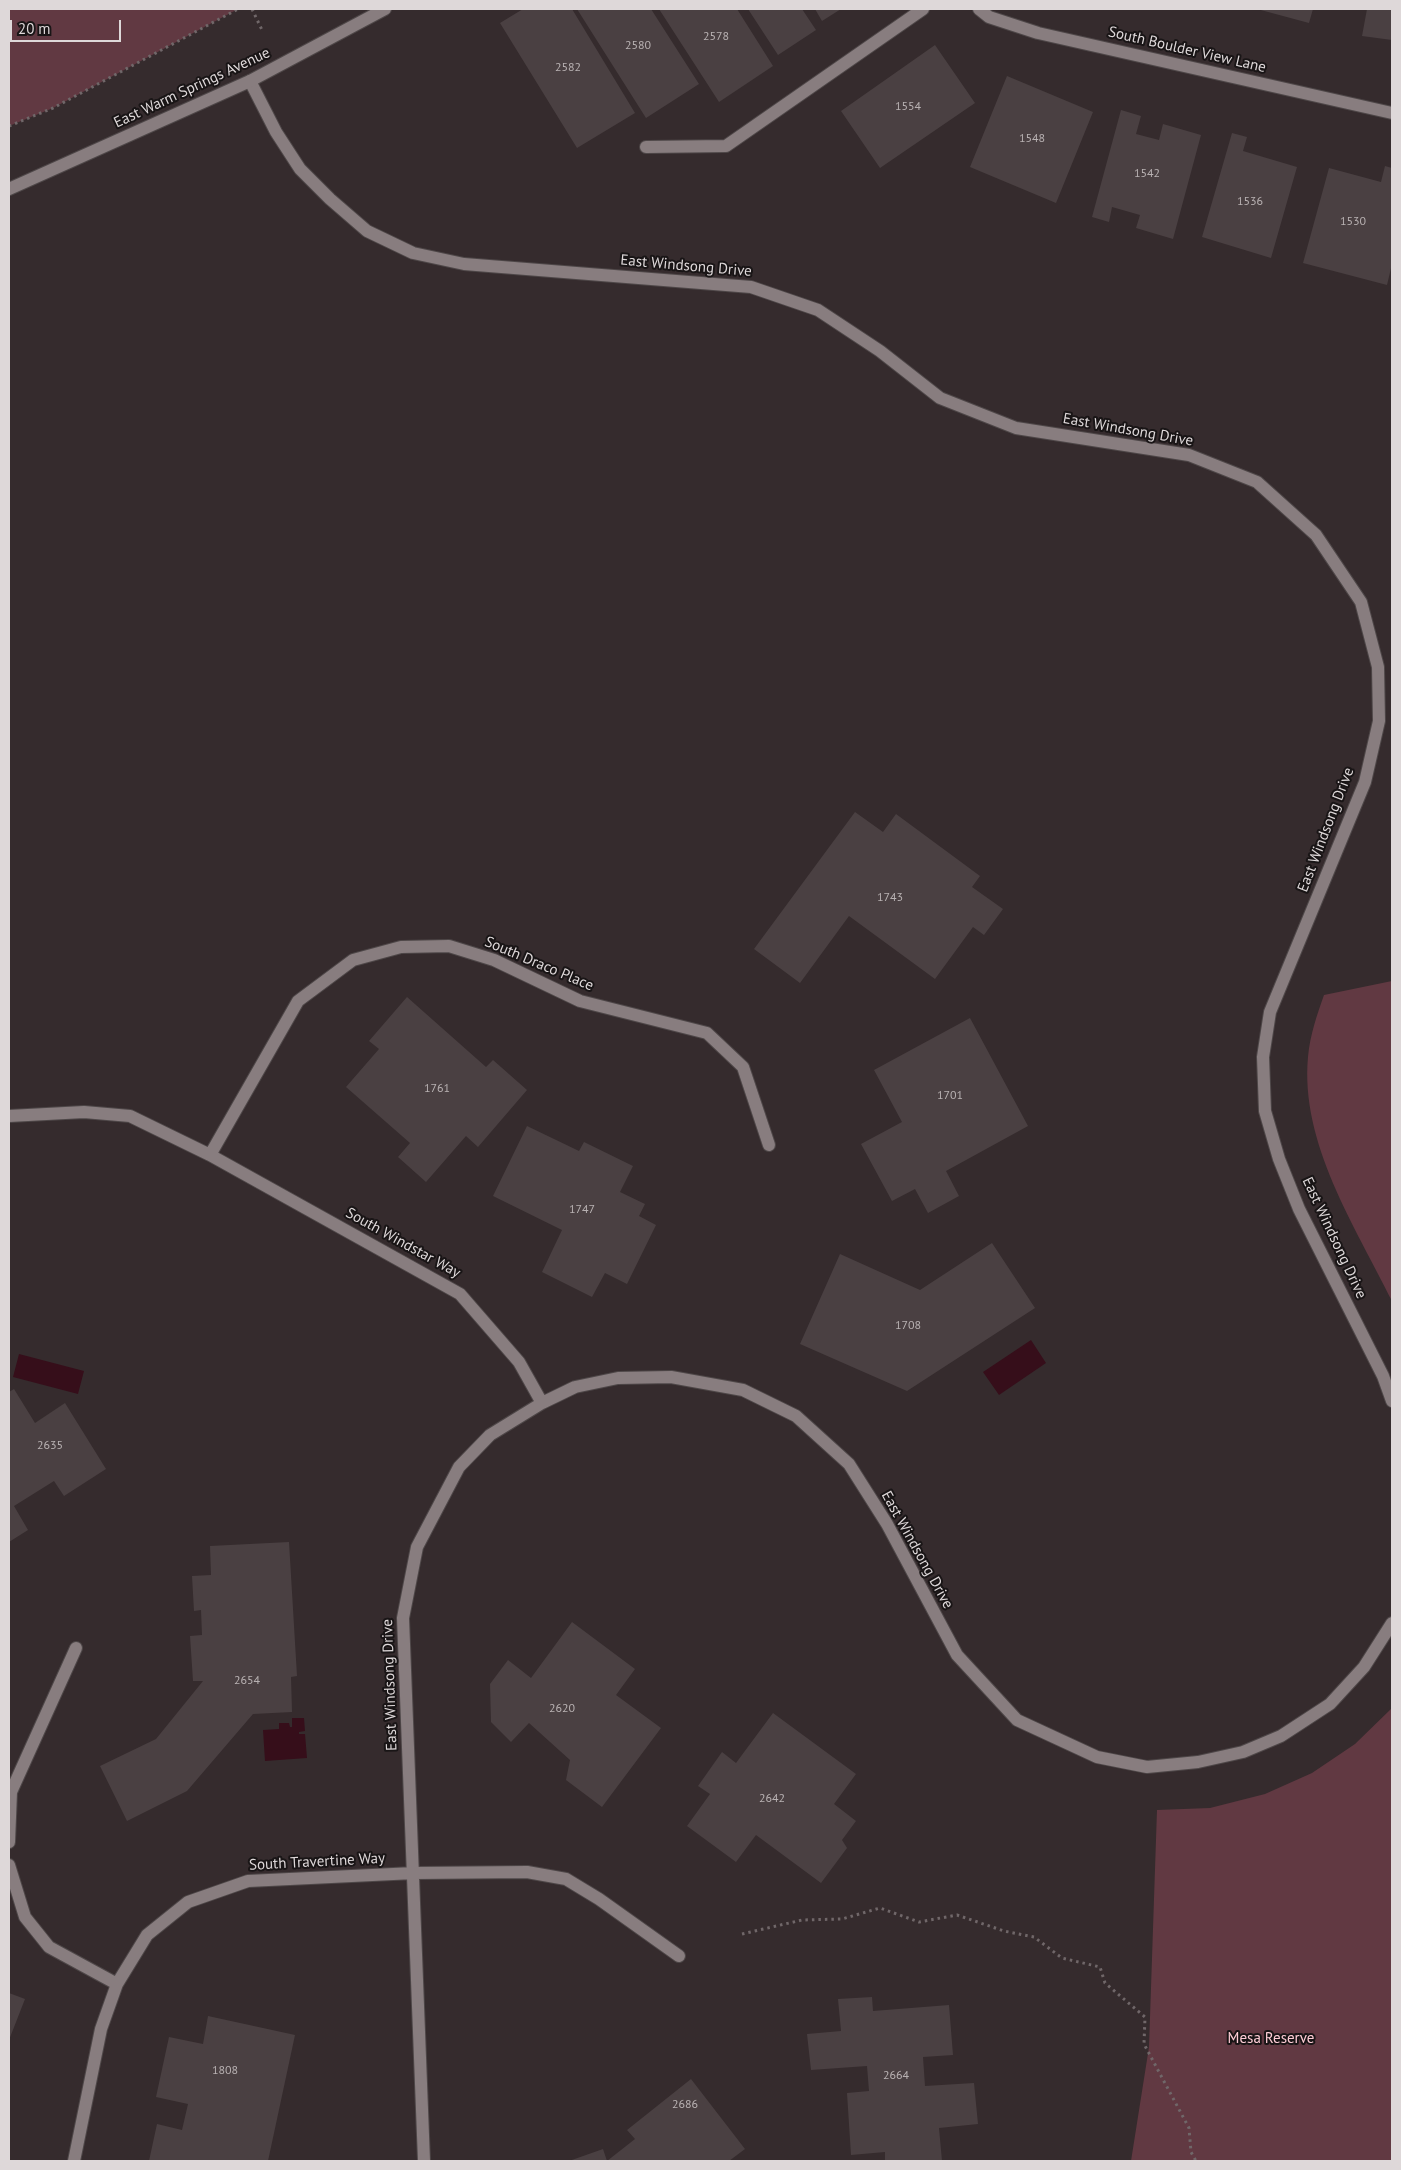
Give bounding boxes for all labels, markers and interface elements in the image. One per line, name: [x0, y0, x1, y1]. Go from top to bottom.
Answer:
scale bar: [12, 10, 124, 42]
text: 20 m: [18, 19, 51, 38]
street label: South Boulder View Lane: [1106, 23, 1268, 77]
house number: 2578: [703, 30, 729, 44]
house number: 2580: [625, 39, 651, 53]
street label: East Warm Springs Avenue: [111, 44, 273, 132]
house number: 2582: [555, 61, 581, 75]
house number: 1554: [895, 100, 921, 114]
house number: 1548: [1019, 132, 1045, 146]
house number: 1542: [1134, 167, 1160, 181]
house number: 1536: [1237, 195, 1263, 209]
house number: 1530: [1340, 215, 1366, 229]
street label: East Windsong Drive: [620, 251, 752, 281]
street label: East Windsong Drive: [1062, 410, 1194, 450]
street label: East Windsong Drive: [1294, 765, 1358, 895]
house number: 1743: [877, 891, 903, 905]
street label: South Draco Place: [482, 933, 596, 995]
house number: 1761: [424, 1082, 450, 1096]
house number: 1701: [937, 1089, 963, 1103]
street label: East Windsong Drive: [1298, 1174, 1370, 1302]
house number: 1747: [569, 1203, 595, 1217]
street label: South Windstar Way: [343, 1204, 463, 1282]
house number: 1708: [895, 1319, 921, 1333]
house number: 2635: [37, 1439, 63, 1453]
street label: East Windsong Drive: [877, 1488, 957, 1612]
street label: East Windsong Drive: [379, 1619, 401, 1751]
house number: 2654: [234, 1674, 260, 1688]
house number: 2620: [549, 1702, 575, 1716]
house number: 2642: [759, 1792, 785, 1806]
street label: South Travertine Way: [249, 1849, 385, 1875]
park label: Mesa Reserve: [1228, 2030, 1314, 2048]
house number: 1808: [212, 2064, 238, 2078]
house number: 2664: [883, 2069, 909, 2083]
house number: 2686: [672, 2098, 698, 2112]

